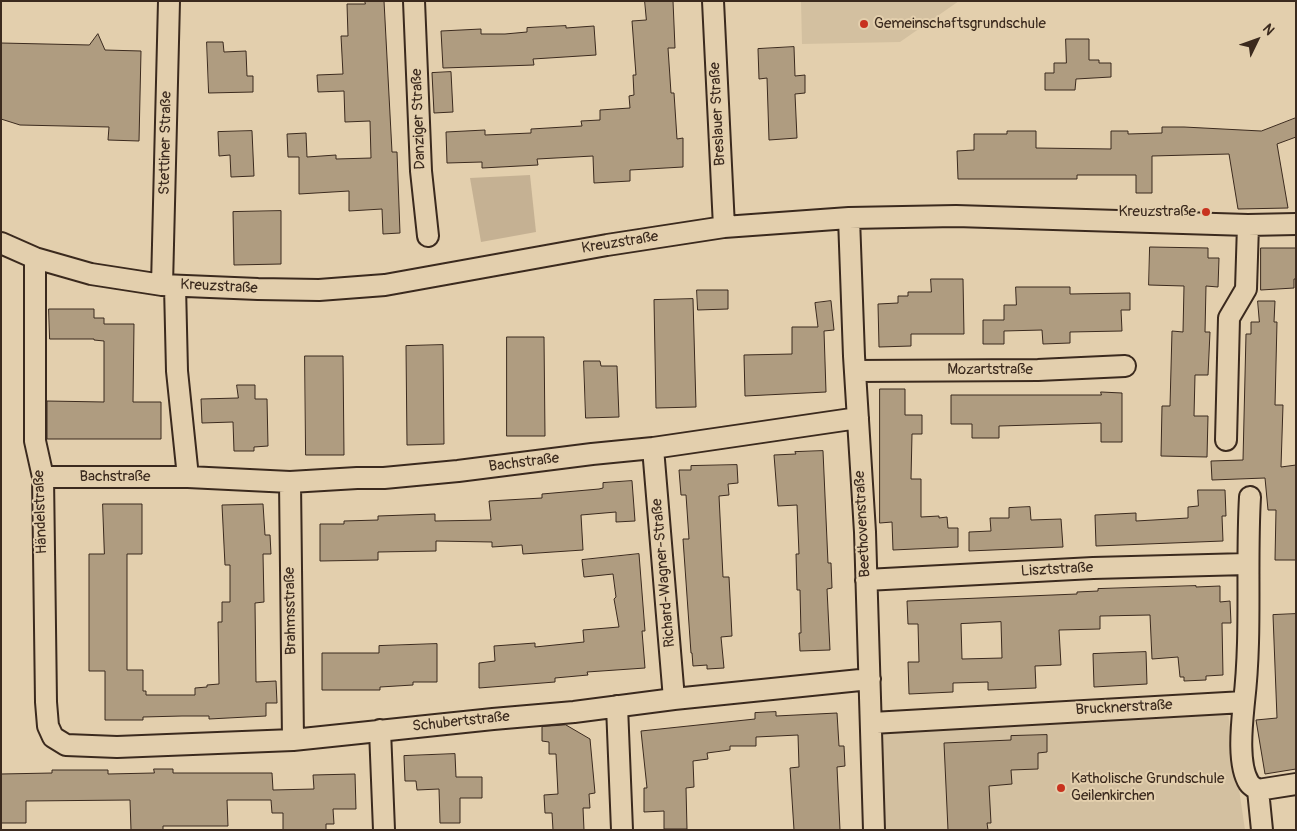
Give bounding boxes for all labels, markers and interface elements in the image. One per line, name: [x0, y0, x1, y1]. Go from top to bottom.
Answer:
place label: Gemeinschaftsgrundschule: [874, 15, 1046, 33]
north arrow: [1232, 15, 1282, 65]
marker: Gemeinschaftsgrundschule: [858, 18, 870, 30]
text: N: [1259, 20, 1278, 39]
street label: Breslauer Straße: [706, 62, 730, 166]
street label: Danziger Straße: [408, 68, 430, 170]
street label: Stettiner Straße: [156, 91, 176, 195]
place label: Kreuzstraße: [1118, 203, 1196, 221]
marker: Kreuzstraße: [1200, 206, 1212, 218]
street label: Kreuzstraße: [580, 228, 660, 258]
street label: Kreuzstraße: [180, 276, 258, 298]
street label: Mozartstraße: [947, 361, 1033, 379]
street label: Bachstraße: [488, 450, 560, 476]
street label: Bachstraße: [80, 468, 150, 486]
street label: Händelstraße: [31, 470, 51, 554]
street label: Beethovenstraße: [851, 470, 875, 578]
street label: Richard-Wagner-Straße: [649, 498, 679, 648]
street label: Lisztstraße: [1020, 559, 1094, 581]
street label: Brahmsstraße: [281, 567, 301, 655]
street label: Brucknerstraße: [1075, 696, 1173, 720]
street label: Schubertstraße: [411, 708, 511, 736]
place label: Katholische Grundschule Geilenkirchen: [1071, 770, 1225, 805]
marker: Katholische Grundschule Geilenkirchen: [1055, 782, 1067, 794]

